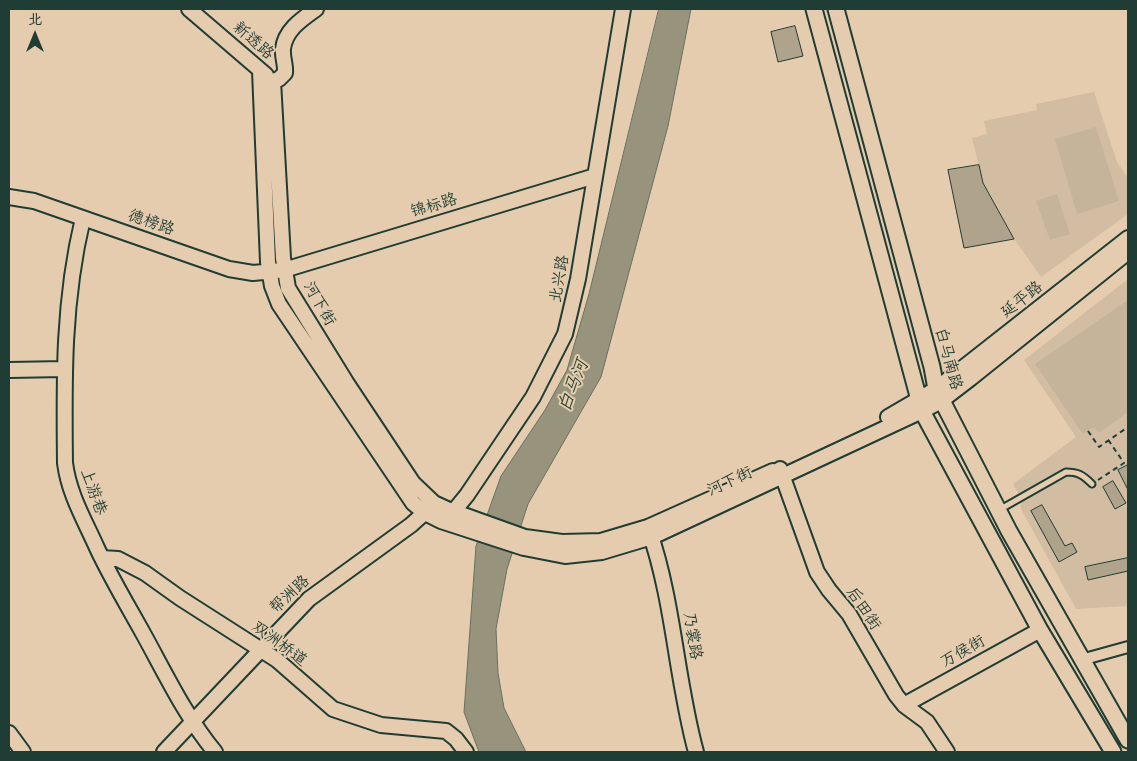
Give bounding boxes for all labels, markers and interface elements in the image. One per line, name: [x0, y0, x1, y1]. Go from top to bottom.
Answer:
north arrow: [10, 10, 60, 60]
text: 北: [28, 11, 42, 28]
street label: 新透路: [229, 18, 277, 64]
street label: 锦标路: [408, 190, 460, 222]
street label: 德榜路: [125, 206, 177, 240]
street label: 北兴路: [546, 254, 574, 304]
street label: 河下街: [299, 278, 339, 330]
street label: 延平路: [997, 278, 1047, 322]
street label: 白马南路: [930, 326, 966, 392]
water label: 白马河: [554, 357, 594, 415]
street label: 河下街: [704, 463, 756, 501]
street label: 上游巷: [76, 466, 110, 518]
street label: 帮洲路: [266, 572, 314, 618]
street label: 后田街: [842, 584, 884, 634]
street label: 乃裳路: [679, 611, 705, 661]
street label: 双洲桥道: [247, 617, 311, 671]
street label: 万侯街: [937, 632, 989, 672]

